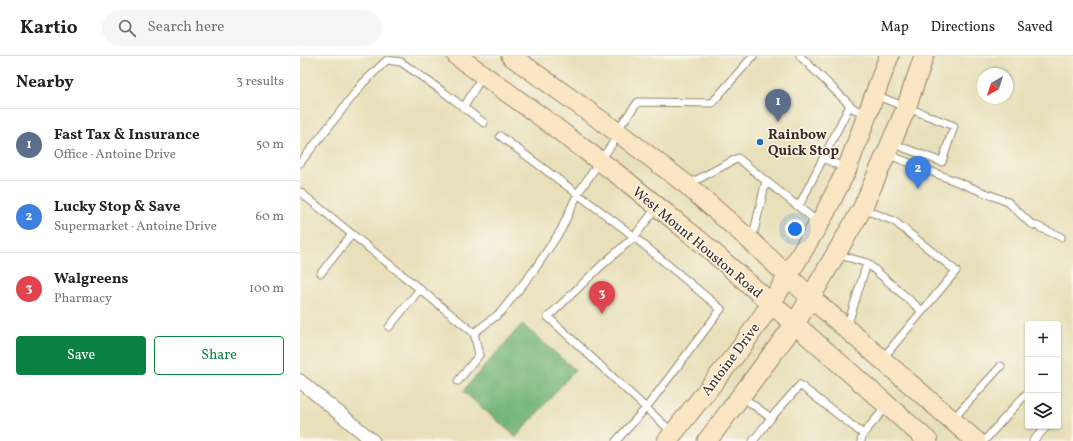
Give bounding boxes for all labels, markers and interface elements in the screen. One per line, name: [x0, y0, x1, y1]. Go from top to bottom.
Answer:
search box: [102, 10, 382, 46]
text: Kartio: [20, 15, 78, 41]
icon: search: [116, 17, 138, 39]
text: Search here: [148, 17, 224, 38]
text: Map: [881, 18, 909, 37]
text: Directions: [931, 18, 995, 37]
text: Saved: [1017, 18, 1053, 37]
north arrow: [977, 68, 1013, 104]
text: Nearby: [16, 71, 74, 94]
text: 3 results: [236, 73, 284, 91]
pin: 1: [765, 89, 791, 122]
text: Fast Tax & Insurance: [54, 125, 200, 146]
place label: Rainbow Quick Stop: [768, 126, 839, 161]
text: 1: [26, 136, 32, 154]
text: 50 m: [256, 136, 284, 154]
marker: Rainbow Quick Stop: [755, 137, 765, 147]
text: Office · Antoine Drive: [54, 146, 176, 164]
pin: 2: [905, 156, 931, 189]
street label: West Mount Houston Road: [628, 183, 766, 303]
text: Lucky Stop & Save: [54, 197, 180, 218]
text: 2: [26, 208, 32, 226]
text: 60 m: [256, 208, 284, 226]
text: Supermarket · Antoine Drive: [54, 218, 217, 236]
your location: [785, 219, 805, 239]
text: Walgreens: [54, 269, 129, 290]
text: 3: [26, 280, 32, 298]
text: 100 m: [249, 280, 284, 298]
pin: 3: [589, 281, 615, 314]
text: Pharmacy: [54, 290, 112, 308]
street label: Antoine Drive: [698, 319, 765, 400]
map controls: [1025, 321, 1061, 429]
button: +: [1025, 321, 1061, 357]
button: Save: [16, 336, 146, 375]
button: Share: [154, 336, 284, 375]
button: −: [1025, 357, 1061, 393]
button: layers: [1025, 393, 1061, 429]

